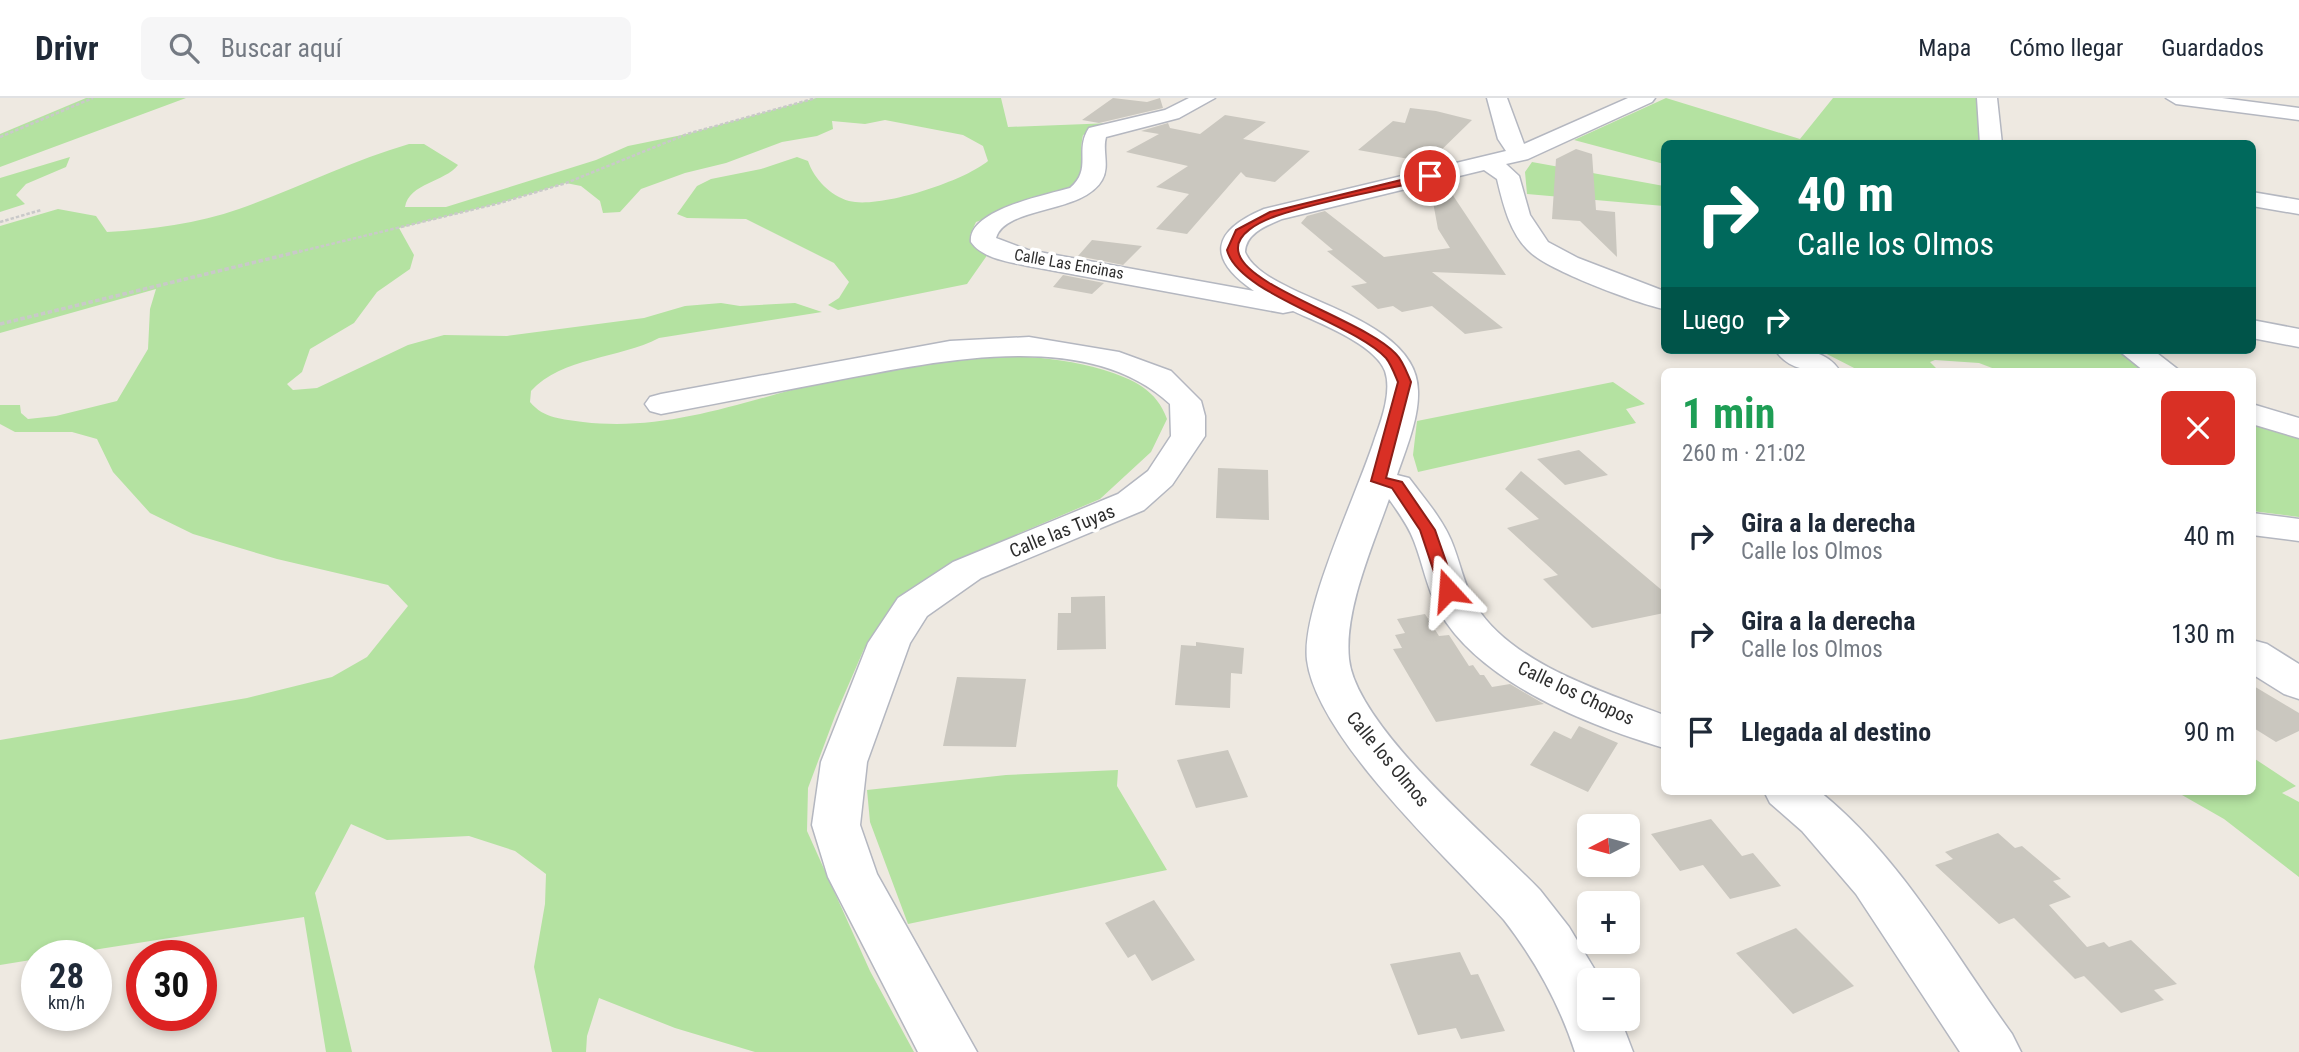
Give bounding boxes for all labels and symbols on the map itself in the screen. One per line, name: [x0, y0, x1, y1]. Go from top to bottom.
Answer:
pin: [1400, 146, 1460, 206]
street label: Calle Las Encinas: [1013, 245, 1125, 283]
street label: Calle las Tuyas: [1006, 499, 1118, 563]
position arrow: [1411, 553, 1485, 627]
street label: Calle los Chopos: [1514, 656, 1638, 730]
street label: Calle los Olmos: [1342, 707, 1434, 811]
north arrow: [1577, 814, 1640, 877]
speed limit sign: 30: [126, 940, 217, 1031]

